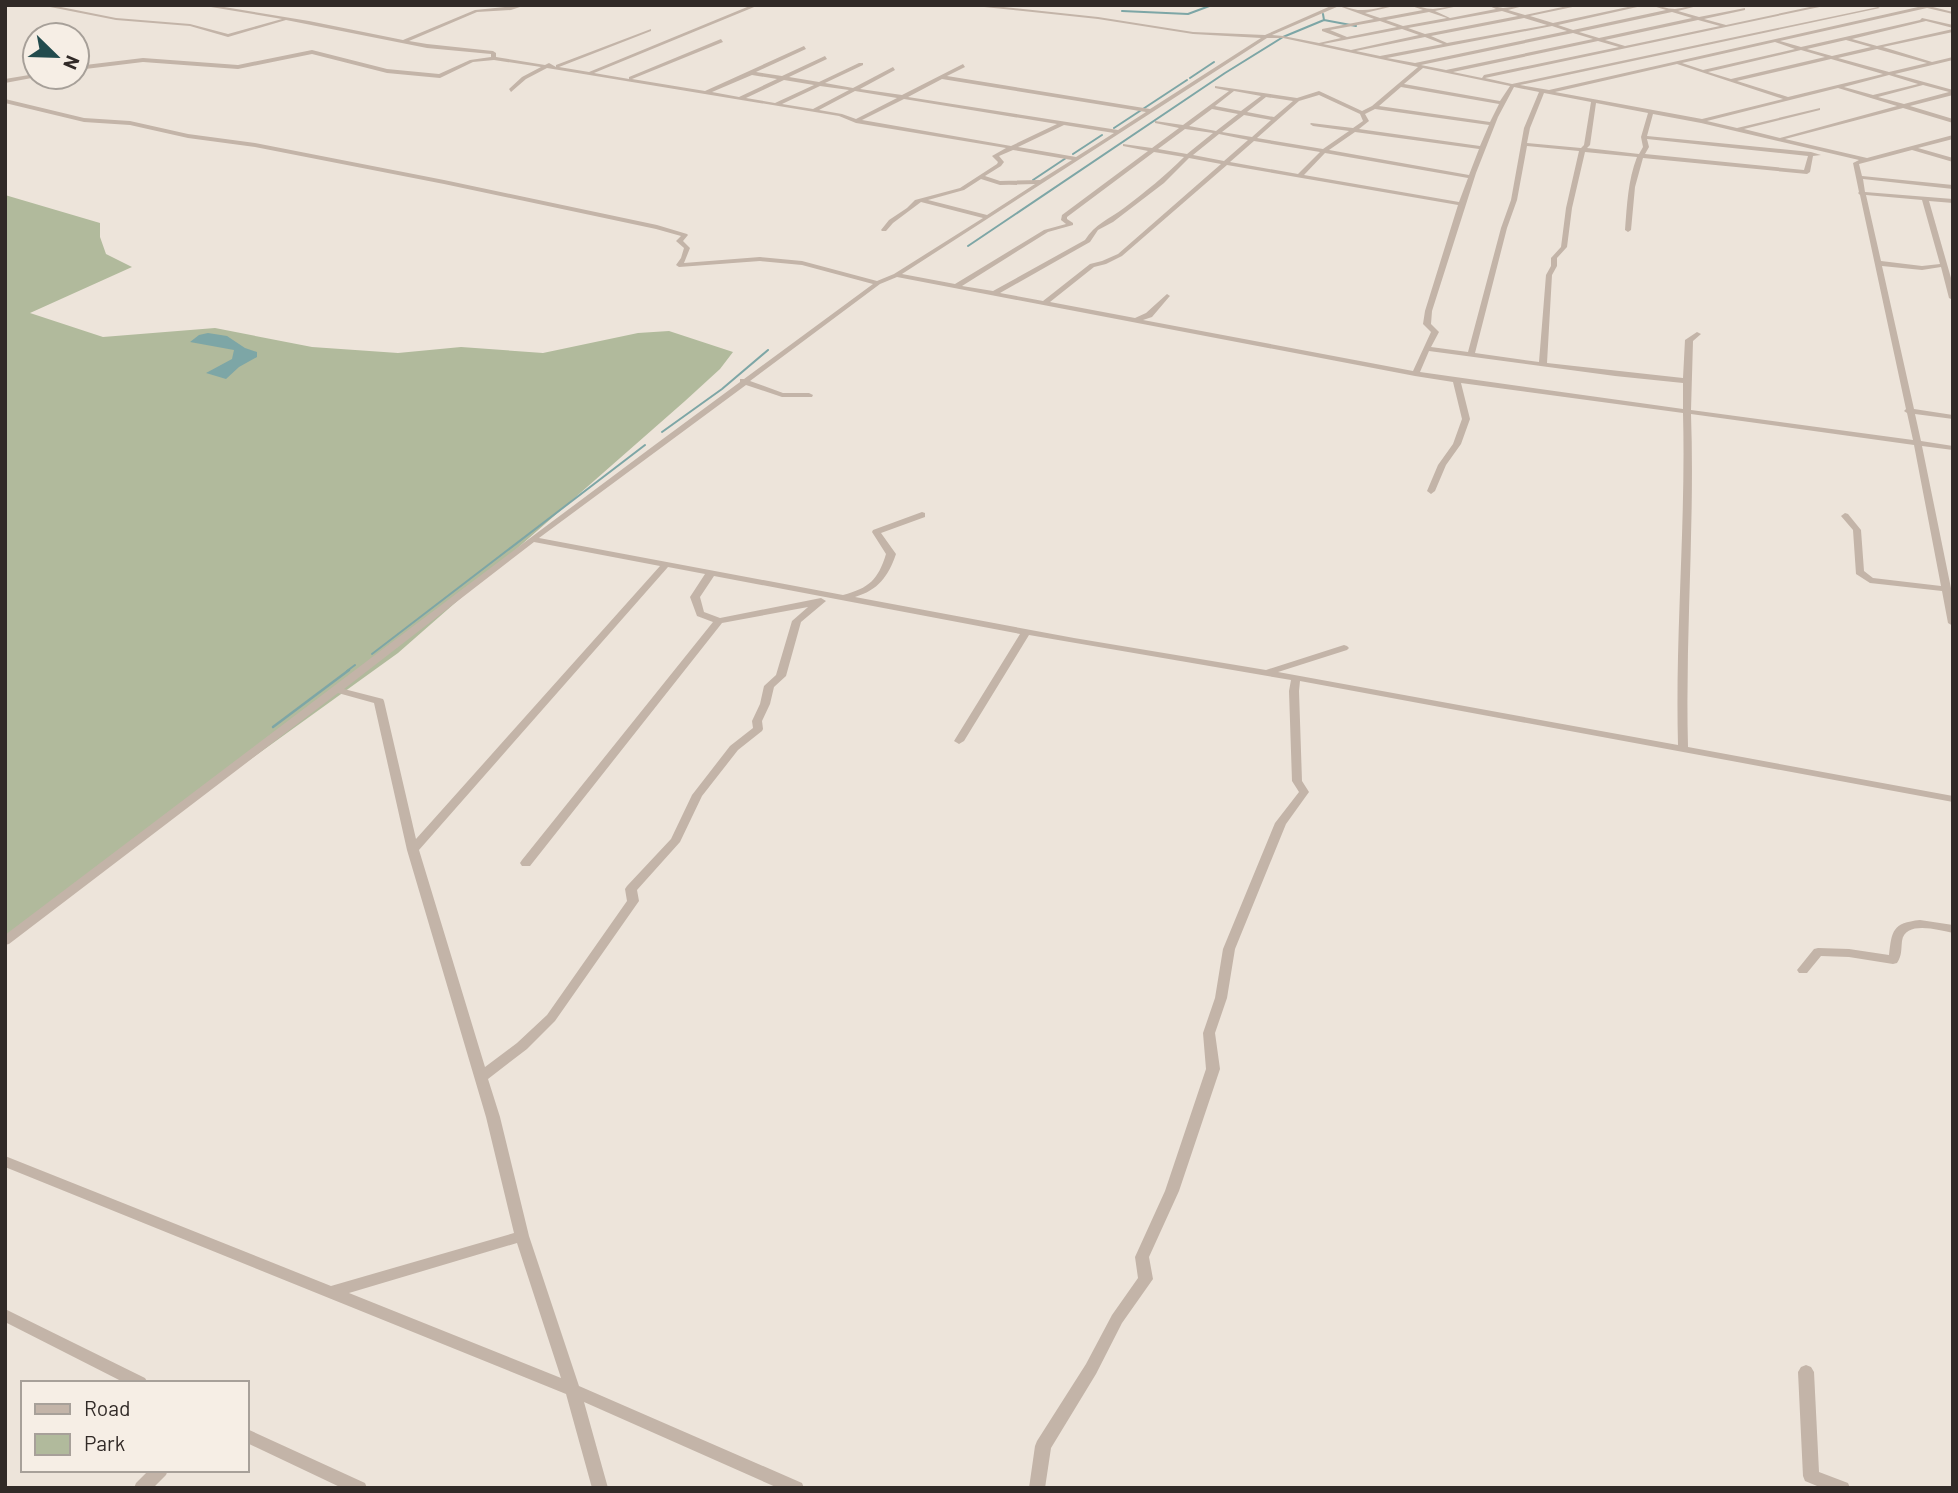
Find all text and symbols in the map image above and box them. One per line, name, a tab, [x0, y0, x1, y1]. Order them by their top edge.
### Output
north arrow	[21, 21, 91, 91]
text: N	[59, 53, 85, 73]
legend	[21, 1381, 248, 1472]
text: Road	[84, 1395, 130, 1420]
text: Park	[84, 1430, 125, 1455]

